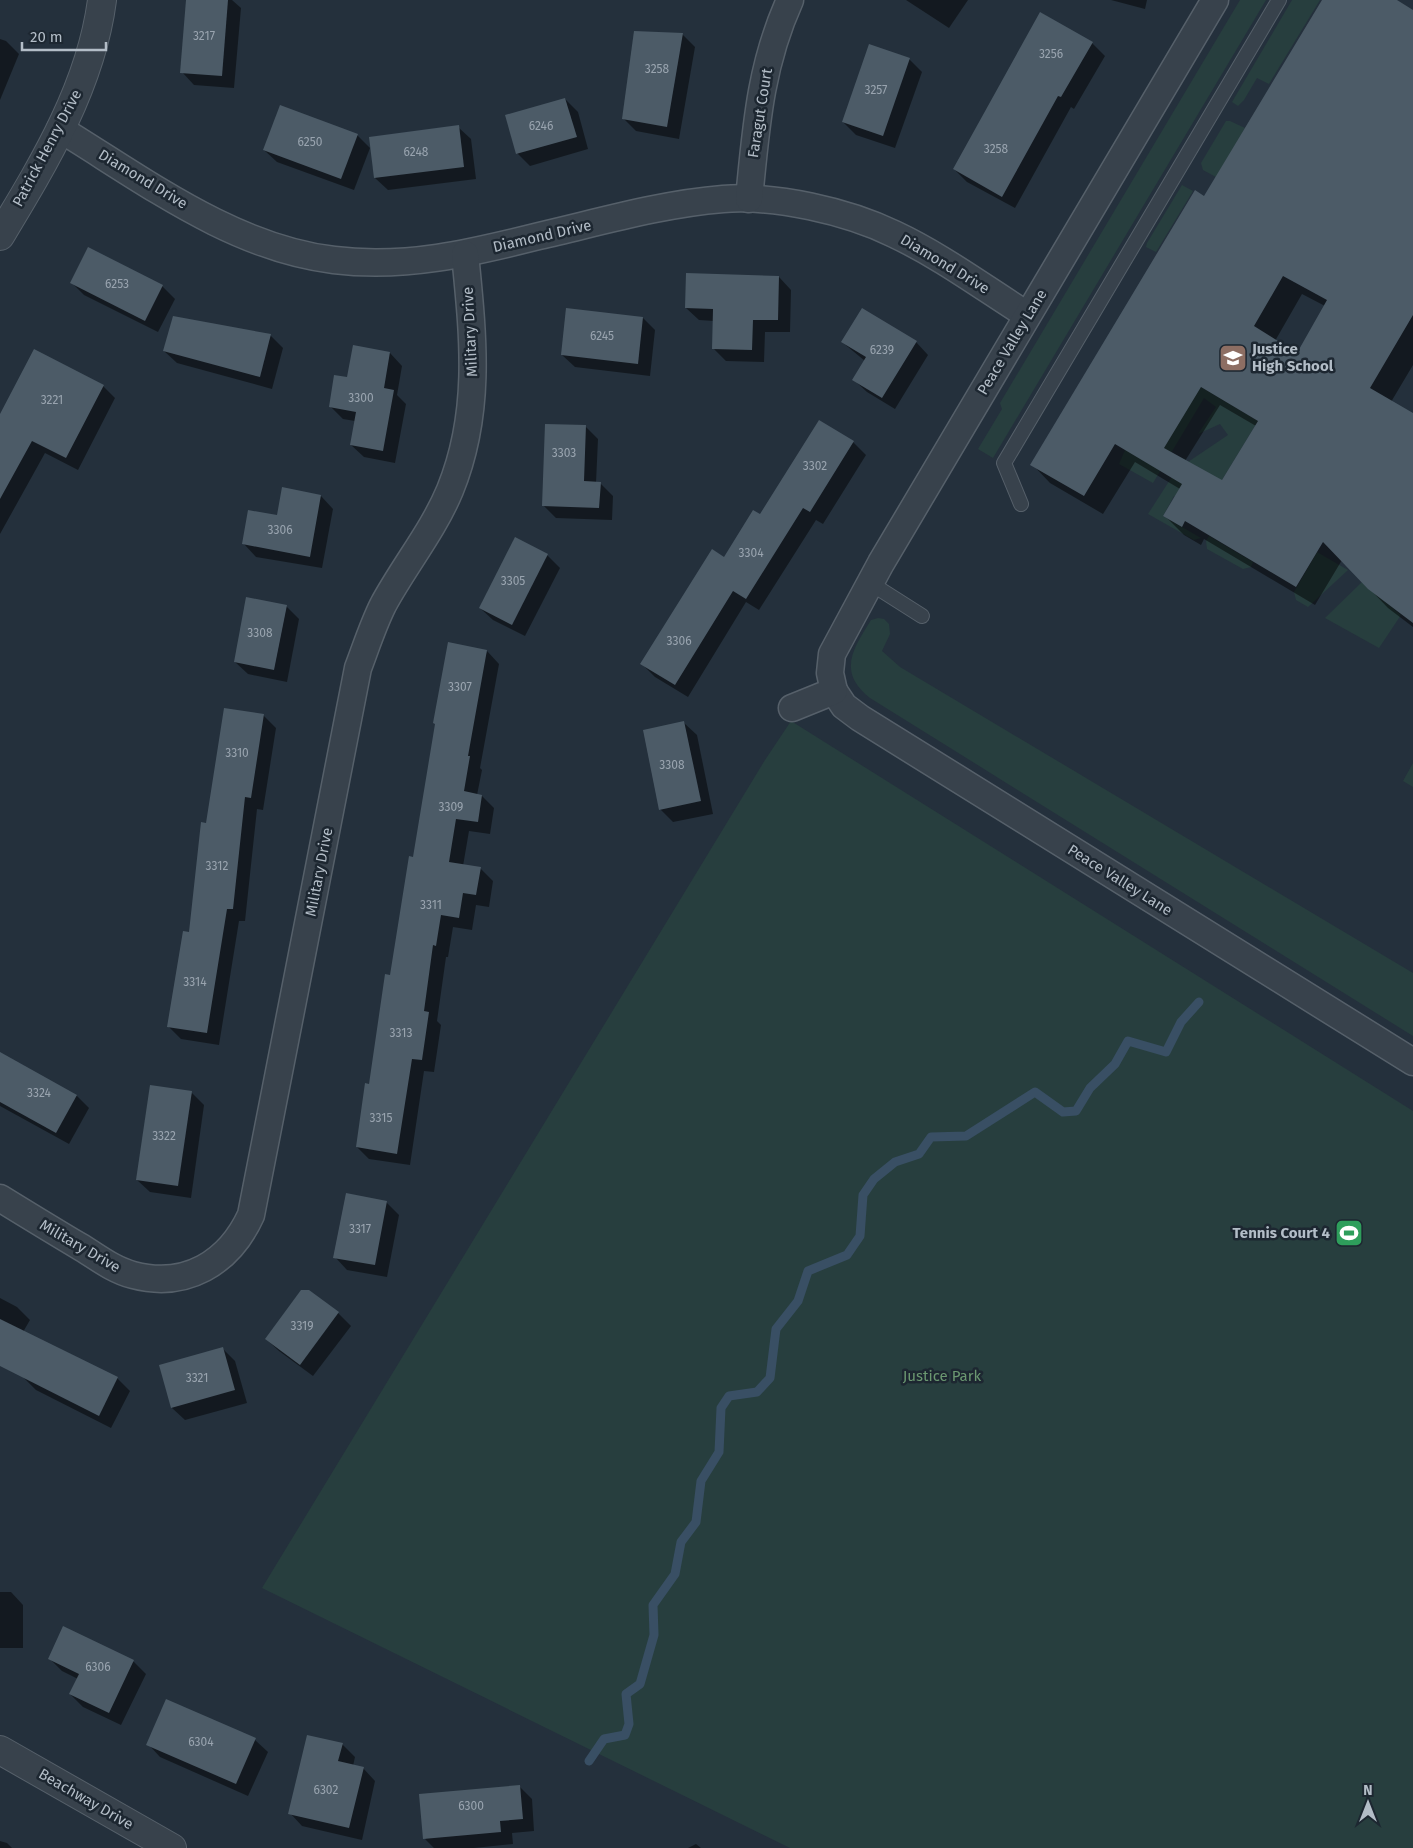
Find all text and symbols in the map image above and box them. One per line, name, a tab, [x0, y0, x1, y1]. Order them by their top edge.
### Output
scale bar	[22, 20, 106, 52]
text: 20 m	[30, 28, 63, 46]
house number: 3217	[193, 29, 215, 43]
house number: 3256	[1039, 47, 1063, 61]
house number: 3258	[645, 62, 670, 76]
street label: Faragut Court	[744, 66, 776, 159]
house number: 3257	[865, 83, 887, 97]
street label: Patrick Henry Drive	[9, 86, 85, 210]
house number: 6246	[529, 119, 553, 133]
house number: 6250	[298, 135, 323, 149]
house number: 3258	[984, 142, 1009, 156]
street label: Diamond Drive	[95, 145, 191, 213]
house number: 6248	[404, 145, 429, 159]
street label: Diamond Drive	[491, 216, 593, 256]
street label: Diamond Drive	[897, 230, 993, 298]
house number: 6253	[105, 277, 129, 291]
street label: Military Drive	[459, 286, 481, 378]
street label: Peace Valley Lane	[973, 286, 1051, 398]
house number: 6245	[590, 329, 614, 343]
place label: Justice High School	[1251, 340, 1334, 375]
house number: 6239	[870, 343, 894, 357]
school or university icon: Justice High School	[1218, 343, 1248, 373]
house number: 3300	[348, 391, 374, 405]
house number: 3221	[41, 393, 63, 407]
house number: 3303	[552, 446, 576, 460]
house number: 3302	[803, 459, 827, 473]
house number: 3306	[267, 523, 293, 537]
house number: 3304	[738, 546, 764, 560]
house number: 3305	[501, 574, 525, 588]
house number: 3308	[247, 626, 273, 640]
house number: 3306	[666, 634, 692, 648]
house number: 3307	[448, 680, 472, 694]
house number: 3310	[225, 746, 249, 760]
house number: 3308	[659, 758, 685, 772]
house number: 3309	[439, 800, 463, 814]
street label: Military Drive	[302, 826, 336, 918]
street label: Peace Valley Lane	[1064, 841, 1176, 919]
house number: 3312	[206, 859, 228, 873]
house number: 3311	[420, 898, 442, 912]
house number: 3314	[183, 975, 207, 989]
house number: 3313	[390, 1026, 412, 1040]
house number: 3324	[27, 1086, 52, 1100]
house number: 3315	[370, 1111, 392, 1125]
house number: 3322	[152, 1129, 176, 1143]
street label: Military Drive	[36, 1216, 124, 1276]
sports icon: Tennis Court 4	[1334, 1218, 1364, 1248]
house number: 3317	[349, 1222, 371, 1236]
place label: Tennis Court 4	[1233, 1224, 1331, 1242]
house number: 3319	[290, 1319, 314, 1333]
park label: Justice Park	[903, 1367, 982, 1385]
house number: 3321	[186, 1371, 208, 1385]
house number: 6306	[85, 1660, 111, 1674]
house number: 6304	[188, 1735, 214, 1749]
street label: Beachway Drive	[35, 1765, 137, 1833]
north arrow	[1343, 1778, 1393, 1828]
text: N	[1363, 1782, 1373, 1799]
house number: 6302	[314, 1783, 338, 1797]
house number: 6300	[458, 1799, 484, 1813]

